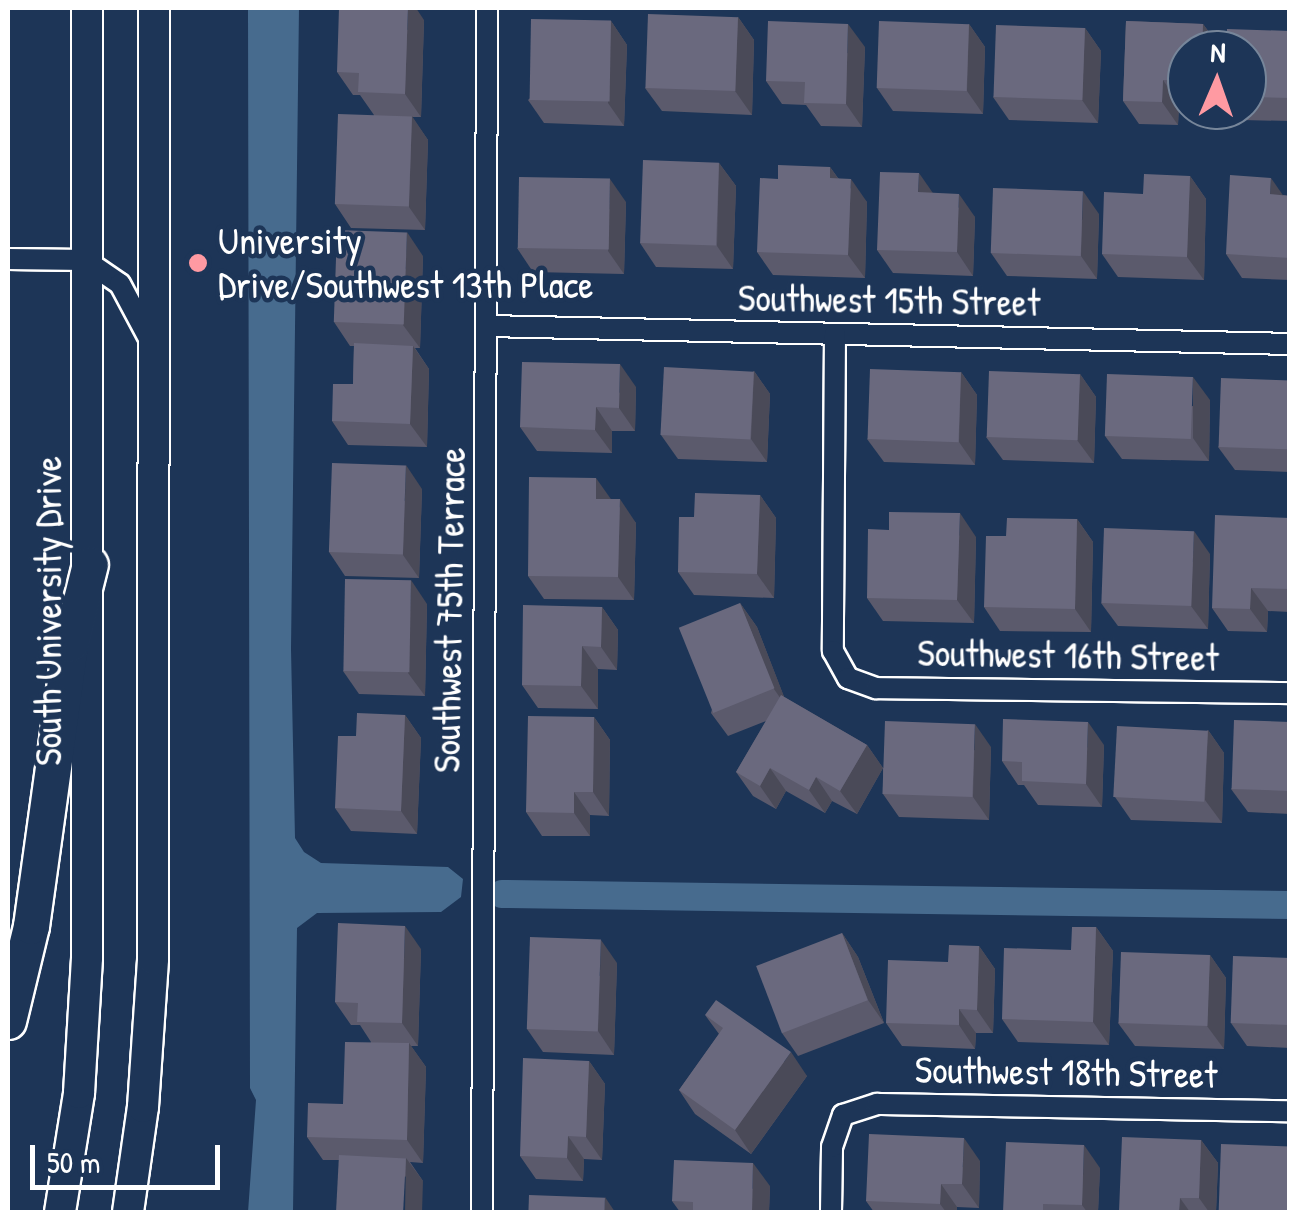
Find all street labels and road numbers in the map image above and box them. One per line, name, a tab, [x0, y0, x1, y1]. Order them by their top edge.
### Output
street label: Southwest 15th Street	[737, 275, 1041, 325]
street label: Southwest 75th Terrace	[423, 447, 475, 773]
street label: South University Drive	[25, 456, 71, 766]
street label: Southwest 16th Street	[917, 630, 1219, 680]
street label: Southwest 18th Street	[914, 1047, 1218, 1097]

